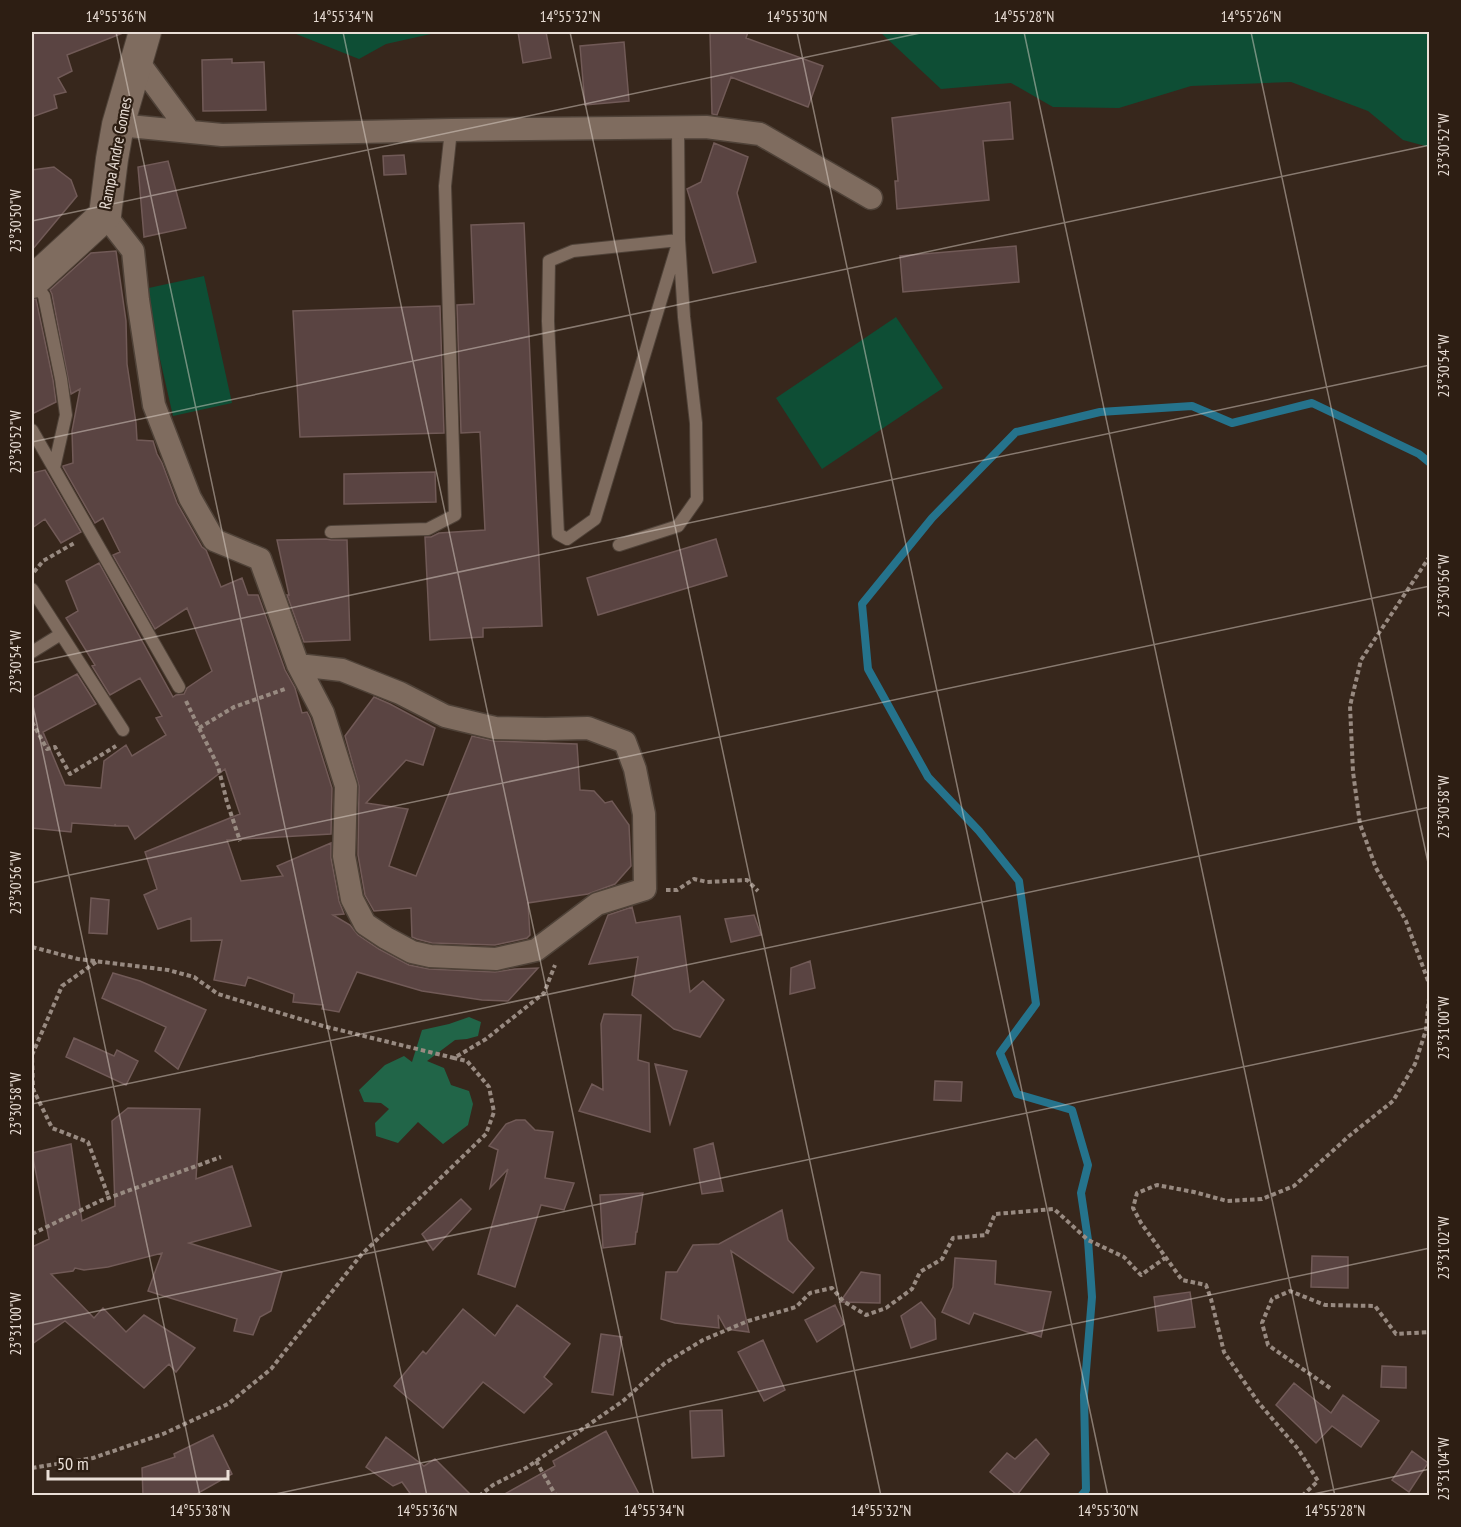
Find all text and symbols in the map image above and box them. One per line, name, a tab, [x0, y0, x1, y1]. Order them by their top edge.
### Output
text: 14°55'36"N	[86, 7, 146, 26]
text: 14°55'34"N	[313, 7, 373, 26]
text: 14°55'32"N	[540, 7, 600, 26]
text: 14°55'30"N	[767, 7, 827, 26]
text: 14°55'28"N	[994, 7, 1054, 26]
text: 14°55'26"N	[1221, 7, 1281, 26]
street label: Rampa Andre Gomes	[94, 95, 136, 211]
text: 23°30'52"W	[1434, 113, 1453, 177]
text: 23°30'50"W	[6, 189, 25, 253]
text: 23°30'54"W	[1434, 334, 1453, 398]
text: 23°30'52"W	[6, 410, 25, 474]
text: 23°30'56"W	[1434, 554, 1453, 618]
text: 23°30'54"W	[6, 630, 25, 694]
text: 23°30'58"W	[1434, 775, 1453, 839]
text: 23°30'56"W	[6, 851, 25, 915]
text: 23°31'00"W	[1434, 996, 1453, 1060]
text: 23°30'58"W	[6, 1072, 25, 1136]
text: 23°31'02"W	[1434, 1216, 1453, 1280]
text: 23°31'00"W	[6, 1292, 25, 1356]
text: 23°31'04"W	[1434, 1437, 1453, 1501]
scale bar	[48, 1443, 228, 1481]
text: 50 m	[57, 1452, 89, 1475]
text: 14°55'38"N	[170, 1501, 230, 1520]
text: 14°55'36"N	[397, 1501, 457, 1520]
text: 14°55'34"N	[624, 1501, 684, 1520]
text: 14°55'32"N	[851, 1501, 911, 1520]
text: 14°55'30"N	[1078, 1501, 1138, 1520]
text: 14°55'28"N	[1305, 1501, 1365, 1520]

